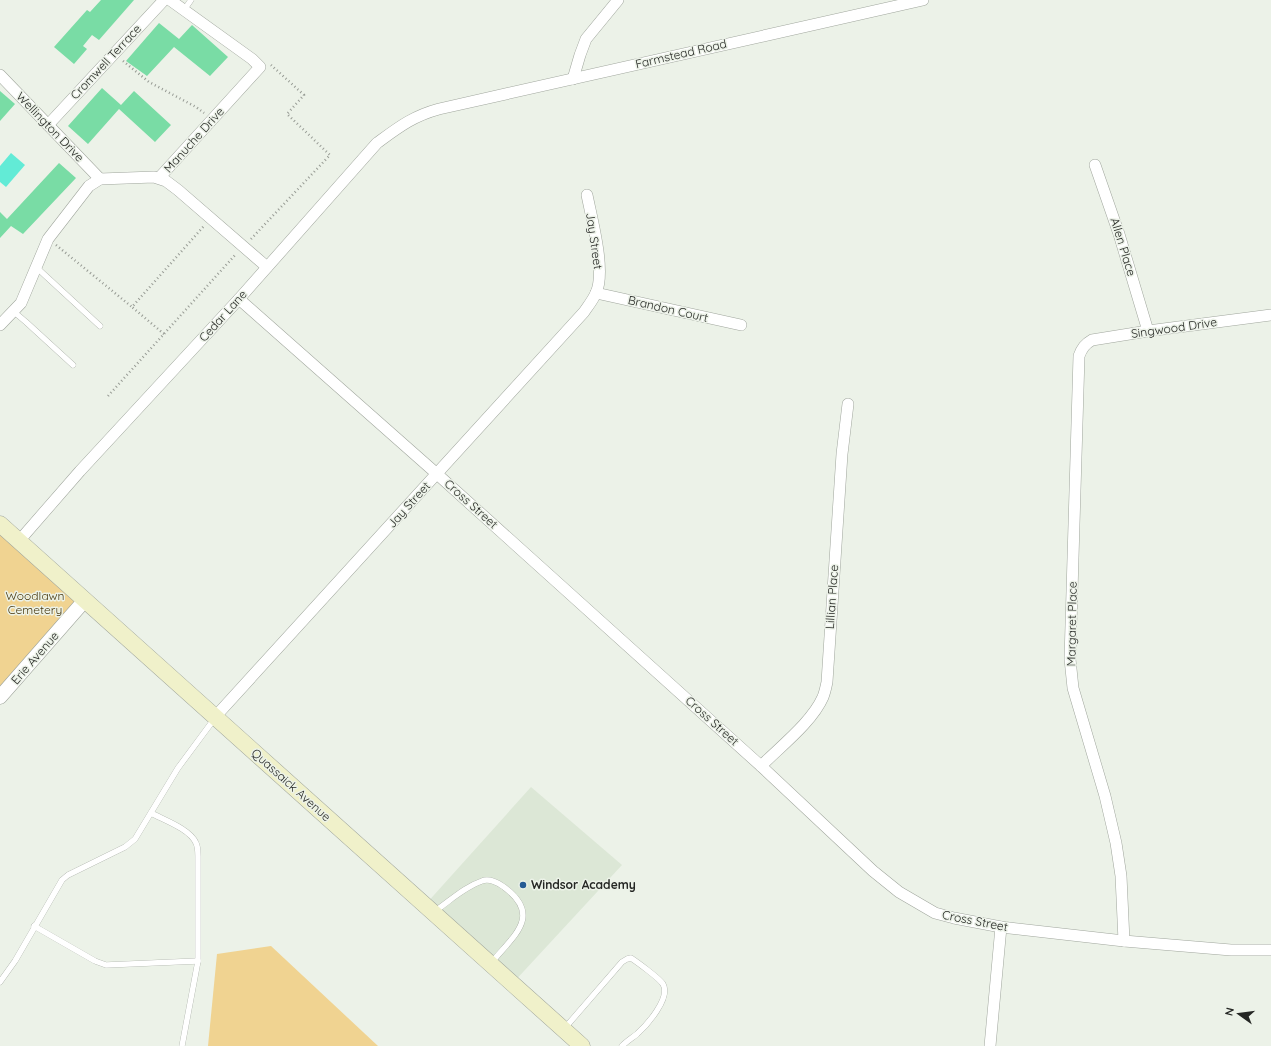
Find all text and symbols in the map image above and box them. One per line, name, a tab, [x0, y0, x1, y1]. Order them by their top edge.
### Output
street label: Cromwell Terrace	[67, 21, 144, 102]
street label: Farmstead Road	[634, 36, 728, 71]
street label: Wellington Drive	[13, 89, 88, 165]
street label: Manuche Drive	[160, 104, 227, 176]
street label: Jay Street	[583, 212, 606, 270]
street label: Allen Place	[1107, 216, 1140, 278]
street label: Cedar Lane	[195, 287, 250, 345]
street label: Brandon Court	[627, 292, 710, 325]
street label: Singwood Drive	[1130, 314, 1218, 341]
street label: Cross Street	[442, 476, 501, 532]
street label: Jay Street	[384, 478, 433, 531]
street label: Lillian Place	[822, 564, 841, 630]
street label: Margaret Place	[1063, 581, 1080, 667]
park label: Woodlawn Cemetery	[5, 588, 65, 617]
street label: Erie Avenue	[8, 628, 62, 687]
street label: Cross Street	[683, 693, 742, 749]
street label: Quassaick Avenue	[249, 745, 334, 824]
place label: Windsor Academy	[531, 877, 636, 892]
marker: Windsor Academy	[518, 880, 528, 890]
street label: Cross Street	[941, 907, 1009, 934]
north arrow	[1219, 994, 1259, 1034]
text: N	[1222, 1006, 1237, 1017]

